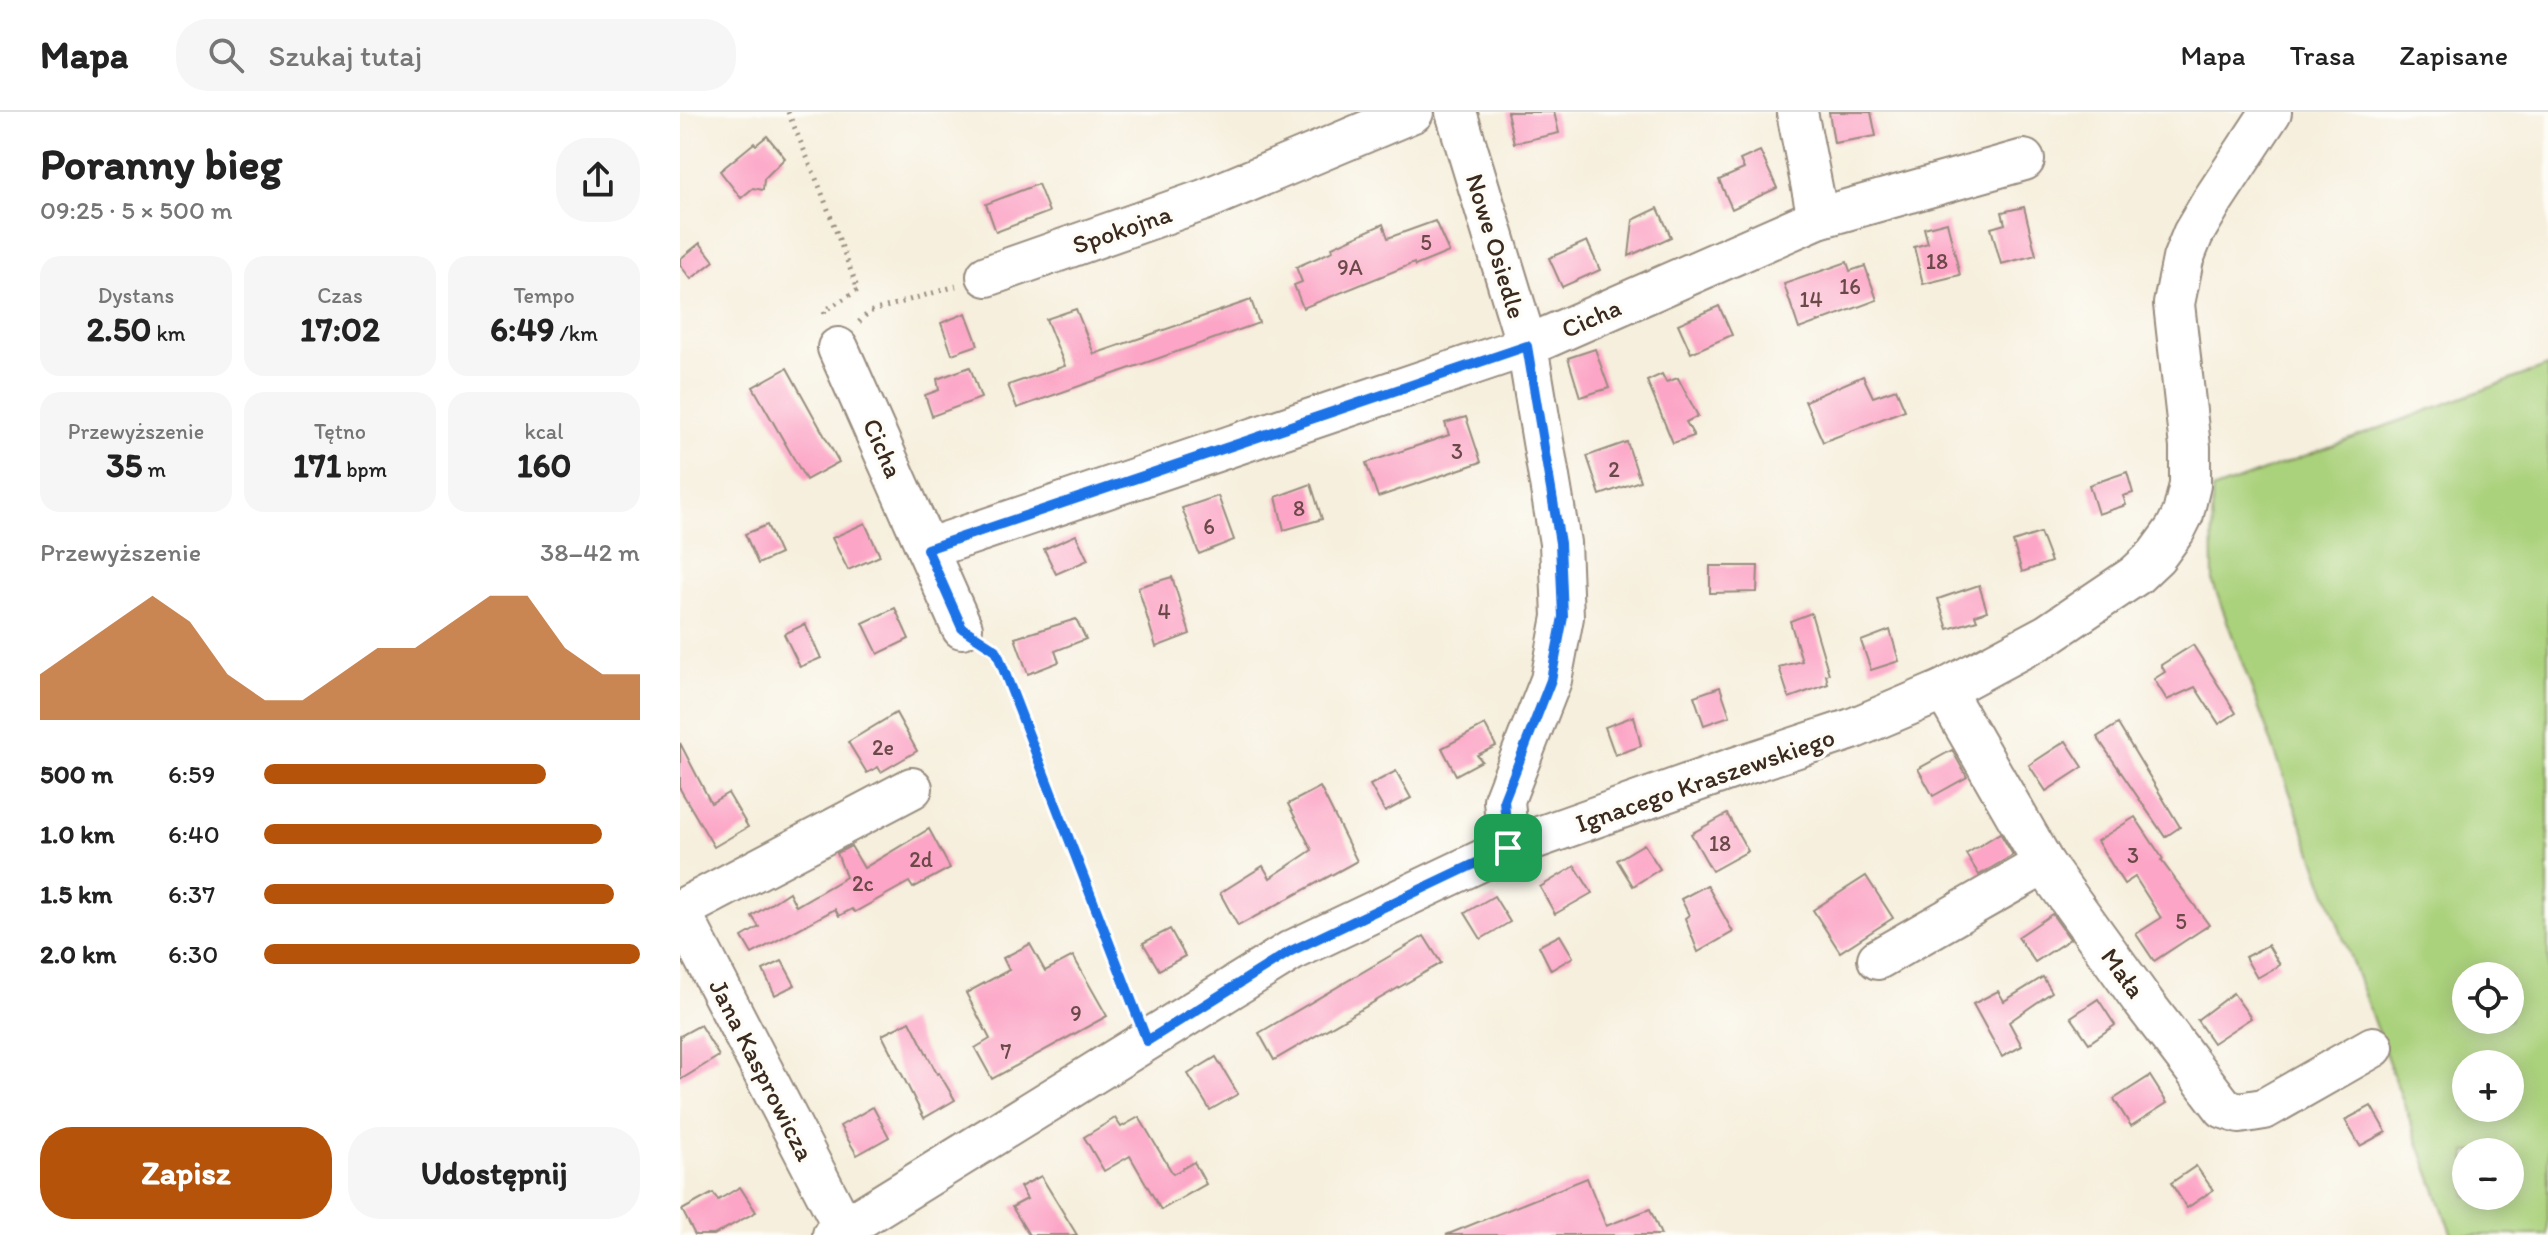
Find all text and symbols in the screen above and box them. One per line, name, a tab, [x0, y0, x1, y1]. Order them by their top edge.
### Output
search box	[176, 19, 736, 91]
text: Mapa	[40, 32, 128, 78]
icon: search	[204, 33, 248, 77]
text: Szukaj tutaj	[268, 37, 422, 74]
text: Mapa	[2180, 38, 2246, 72]
text: Trasa	[2290, 38, 2355, 72]
text: Zapisane	[2399, 38, 2508, 72]
text: Poranny bieg	[40, 137, 282, 190]
button: share	[556, 138, 640, 222]
street label: Nowe Osiedle	[1459, 170, 1533, 322]
text: 09:25 · 5 × 500 m	[40, 194, 233, 226]
street label: Spokojna	[1068, 197, 1176, 261]
house number: 5	[1420, 229, 1432, 256]
house number: 18	[1926, 248, 1948, 275]
house number: 9A	[1337, 254, 1363, 281]
house number: 16	[1839, 273, 1861, 300]
text: Dystans	[98, 282, 174, 309]
text: Czas	[317, 282, 363, 309]
text: Tempo	[513, 282, 575, 309]
house number: 14	[1799, 286, 1823, 313]
street label: Cicha	[1556, 291, 1626, 345]
text: 2.50	[86, 309, 152, 350]
text: 17:02	[300, 309, 380, 350]
text: 6:49	[490, 309, 555, 350]
text: km	[152, 320, 186, 347]
text: /km	[555, 320, 598, 347]
street label: Cicha	[856, 413, 910, 483]
text: Przewyższenie	[68, 418, 204, 445]
text: Tętno	[314, 418, 366, 445]
text: kcal	[524, 418, 564, 445]
house number: 3	[1451, 438, 1463, 465]
text: 35	[106, 445, 142, 486]
text: 171	[293, 445, 341, 486]
text: 160	[517, 445, 571, 486]
text: m	[142, 456, 166, 483]
text: bpm	[341, 456, 387, 483]
house number: 2	[1608, 456, 1620, 483]
house number: 8	[1293, 495, 1305, 522]
house number: 6	[1203, 513, 1215, 540]
text: Przewyższenie	[40, 536, 201, 568]
text: 38–42 m	[540, 536, 640, 568]
house number: 4	[1157, 598, 1171, 625]
street label: Ignacego Kraszewskiego	[1571, 721, 1839, 839]
house number: 2e	[872, 734, 894, 761]
text: 500 m	[40, 758, 113, 790]
text: 6:59	[168, 758, 215, 790]
pin	[1474, 814, 1542, 882]
text: 1.0 km	[40, 818, 115, 850]
text: 6:40	[168, 818, 220, 850]
icon: arrive	[1486, 826, 1530, 870]
house number: 18	[1709, 830, 1731, 857]
house number: 3	[2127, 842, 2139, 869]
house number: 2d	[909, 846, 933, 873]
house number: 2c	[852, 870, 874, 897]
text: 1.5 km	[40, 878, 112, 910]
text: 6:37	[168, 878, 215, 910]
house number: 5	[2175, 908, 2187, 935]
text: 2.0 km	[40, 938, 116, 970]
text: 6:30	[168, 938, 218, 970]
street label: Mała	[2094, 942, 2152, 1004]
map controls	[2452, 962, 2524, 1210]
button: locate	[2452, 962, 2524, 1034]
street label: Jana Kasprowicza	[702, 974, 822, 1167]
house number: 9	[1070, 1000, 1082, 1027]
house number: 7	[1001, 1038, 1012, 1065]
button: +	[2452, 1050, 2524, 1122]
button: Zapisz	[40, 1127, 332, 1219]
button: Udostępnij	[348, 1127, 640, 1219]
button: −	[2452, 1138, 2524, 1210]

